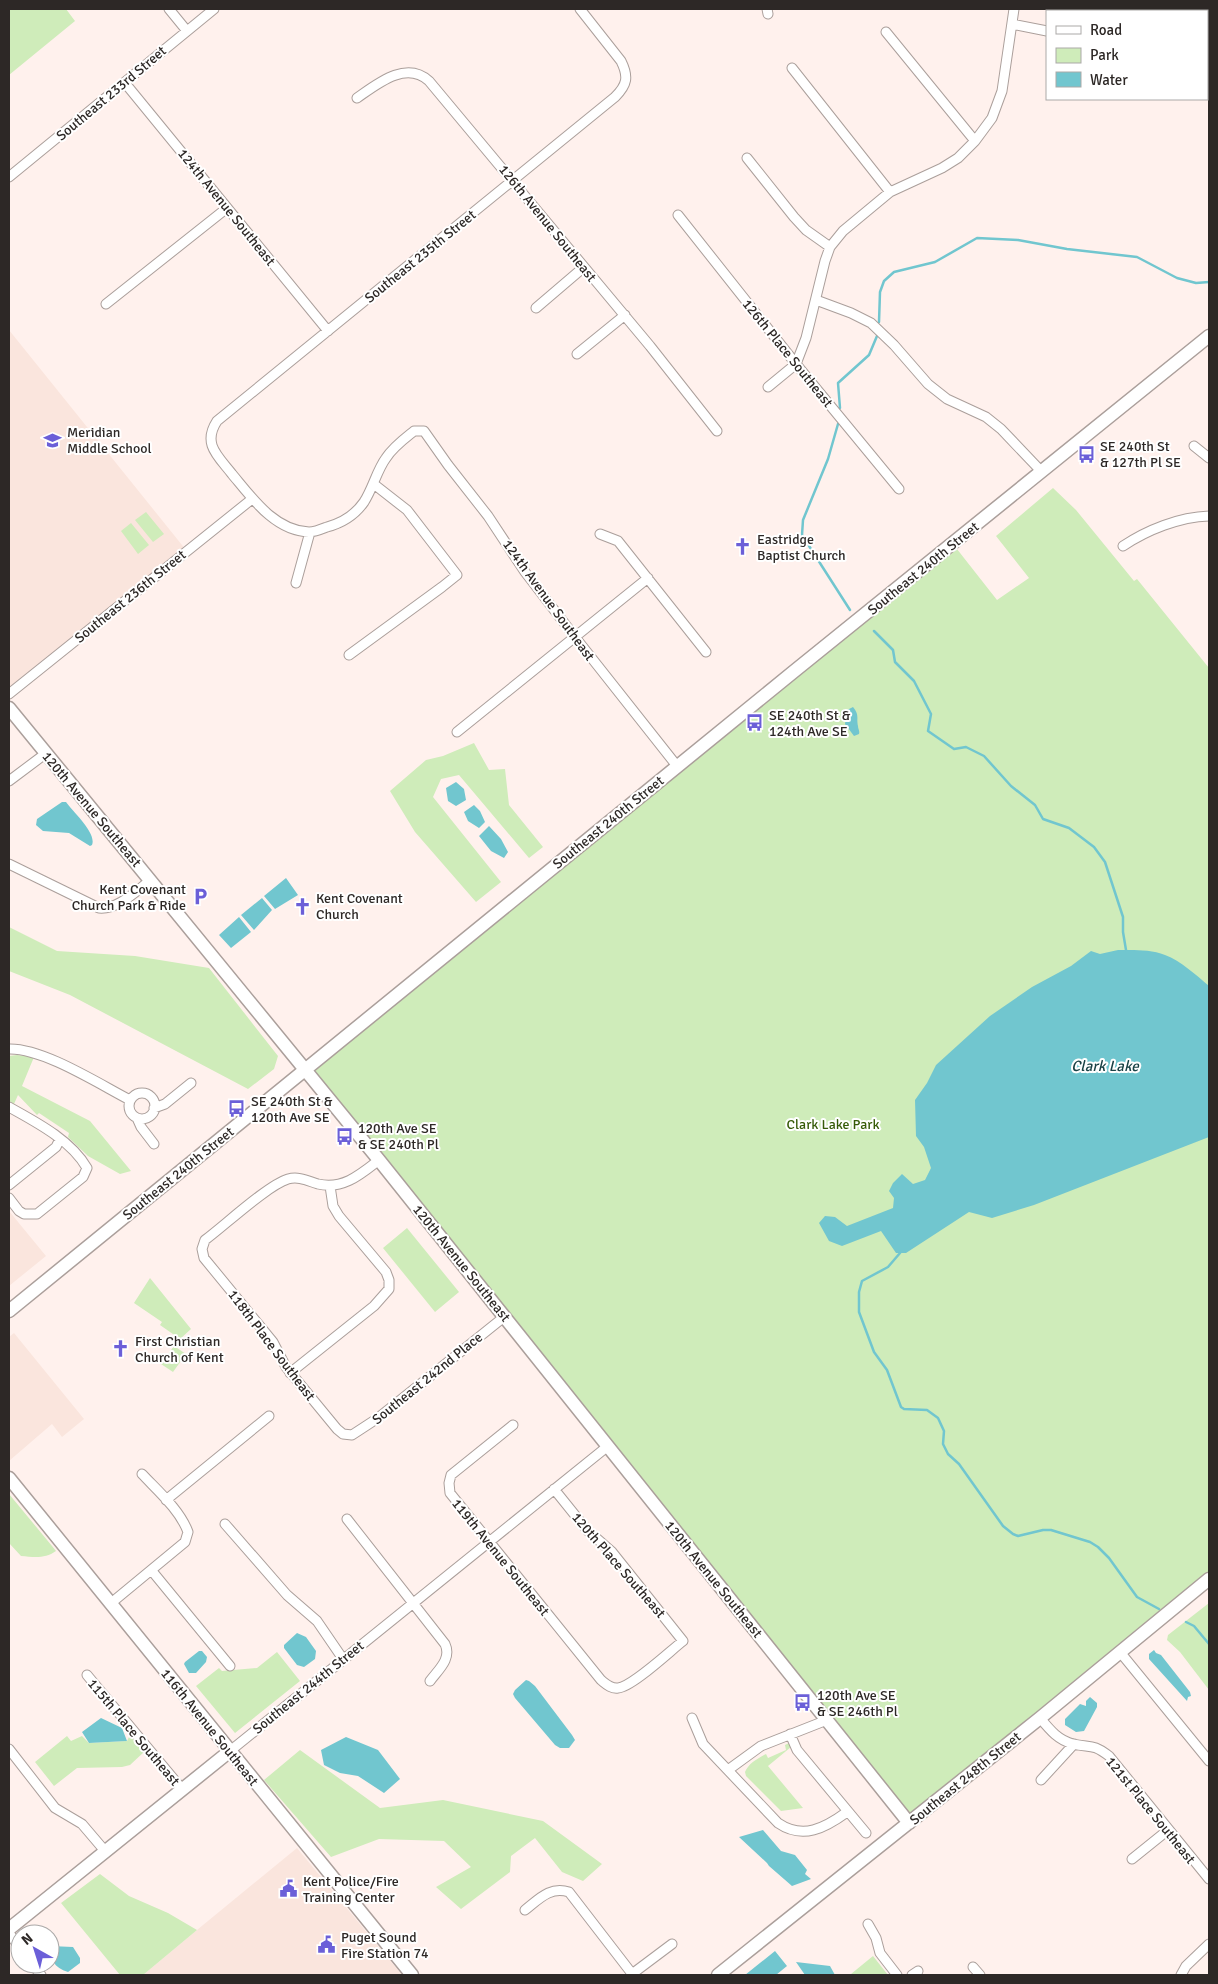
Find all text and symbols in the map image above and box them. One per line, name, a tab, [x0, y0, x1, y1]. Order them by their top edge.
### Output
legend	[1046, 10, 1208, 100]
text: Road	[1090, 21, 1122, 39]
street label: Southeast 233rd Street	[53, 42, 170, 144]
text: Park	[1090, 46, 1119, 64]
text: Water	[1090, 71, 1128, 89]
street label: 124th Avenue Southeast	[174, 145, 279, 269]
street label: 126th Avenue Southeast	[495, 161, 600, 285]
street label: Southeast 235th Street	[361, 206, 479, 306]
street label: 126th Place Southeast	[739, 296, 837, 411]
place label: Meridian Middle School	[67, 424, 152, 457]
school or university icon: Meridian Middle School	[43, 430, 63, 450]
place label: SE 240th St & 127th Pl SE	[1100, 438, 1181, 471]
bus stop icon: SE 240th St & 127th Pl SE	[1076, 444, 1096, 464]
street label: Southeast 240th Street	[864, 518, 982, 618]
place label: Eastridge Baptist Church	[757, 531, 846, 564]
street label: 124th Avenue Southeast	[499, 536, 598, 664]
church icon: Eastridge Baptist Church	[733, 537, 753, 557]
street label: Southeast 236th Street	[71, 546, 189, 646]
place label: SE 240th St & 124th Ave SE	[769, 707, 851, 740]
bus stop icon: SE 240th St & 124th Ave SE	[745, 713, 765, 733]
street label: 120th Avenue Southeast	[38, 748, 145, 871]
street label: Southeast 240th Street	[549, 772, 667, 872]
place label: Kent Covenant Church Park & Ride	[72, 881, 186, 914]
parking icon: Kent Covenant Church Park & Ride	[190, 887, 210, 907]
place label: Kent Covenant Church	[316, 890, 403, 923]
church icon: Kent Covenant Church	[292, 896, 312, 916]
water label: Clark Lake	[1071, 1057, 1140, 1075]
place label: SE 240th St & 120th Ave SE	[251, 1093, 333, 1126]
bus stop icon: SE 240th St & 120th Ave SE	[227, 1099, 247, 1119]
park label: Clark Lake Park	[787, 1116, 879, 1133]
place label: 120th Ave SE & SE 240th Pl	[358, 1120, 439, 1153]
street label: Southeast 240th Street	[119, 1123, 237, 1223]
bus stop icon: 120th Ave SE & SE 240th Pl	[334, 1126, 354, 1146]
street label: 120th Avenue Southeast	[409, 1201, 514, 1325]
street label: 118th Place Southeast	[224, 1287, 319, 1404]
street label: Southeast 242nd Place	[369, 1329, 486, 1428]
place label: First Christian Church of Kent	[135, 1333, 224, 1366]
church icon: First Christian Church of Kent	[111, 1339, 131, 1359]
street label: 119th Avenue Southeast	[448, 1495, 553, 1619]
street label: 120th Place Southeast	[568, 1509, 669, 1622]
street label: 120th Avenue Southeast	[661, 1517, 766, 1641]
street label: Southeast 244th Street	[249, 1637, 367, 1737]
street label: 116th Avenue Southeast	[157, 1665, 262, 1789]
street label: 115th Place Southeast	[84, 1675, 183, 1789]
place label: 120th Ave SE & SE 246th Pl	[817, 1687, 898, 1720]
bus stop icon: 120th Ave SE & SE 246th Pl	[793, 1693, 813, 1713]
street label: Southeast 248th Street	[906, 1728, 1024, 1828]
street label: 121st Place Southeast	[1102, 1753, 1199, 1867]
place label: Kent Police/Fire Training Center	[303, 1873, 399, 1906]
public building icon: Kent Police/Fire Training Center	[279, 1879, 299, 1899]
north arrow	[10, 1924, 60, 1974]
place label: Puget Sound Fire Station 74	[341, 1929, 429, 1962]
text: N	[18, 1930, 36, 1949]
public building icon: Puget Sound Fire Station 74	[317, 1935, 337, 1955]

